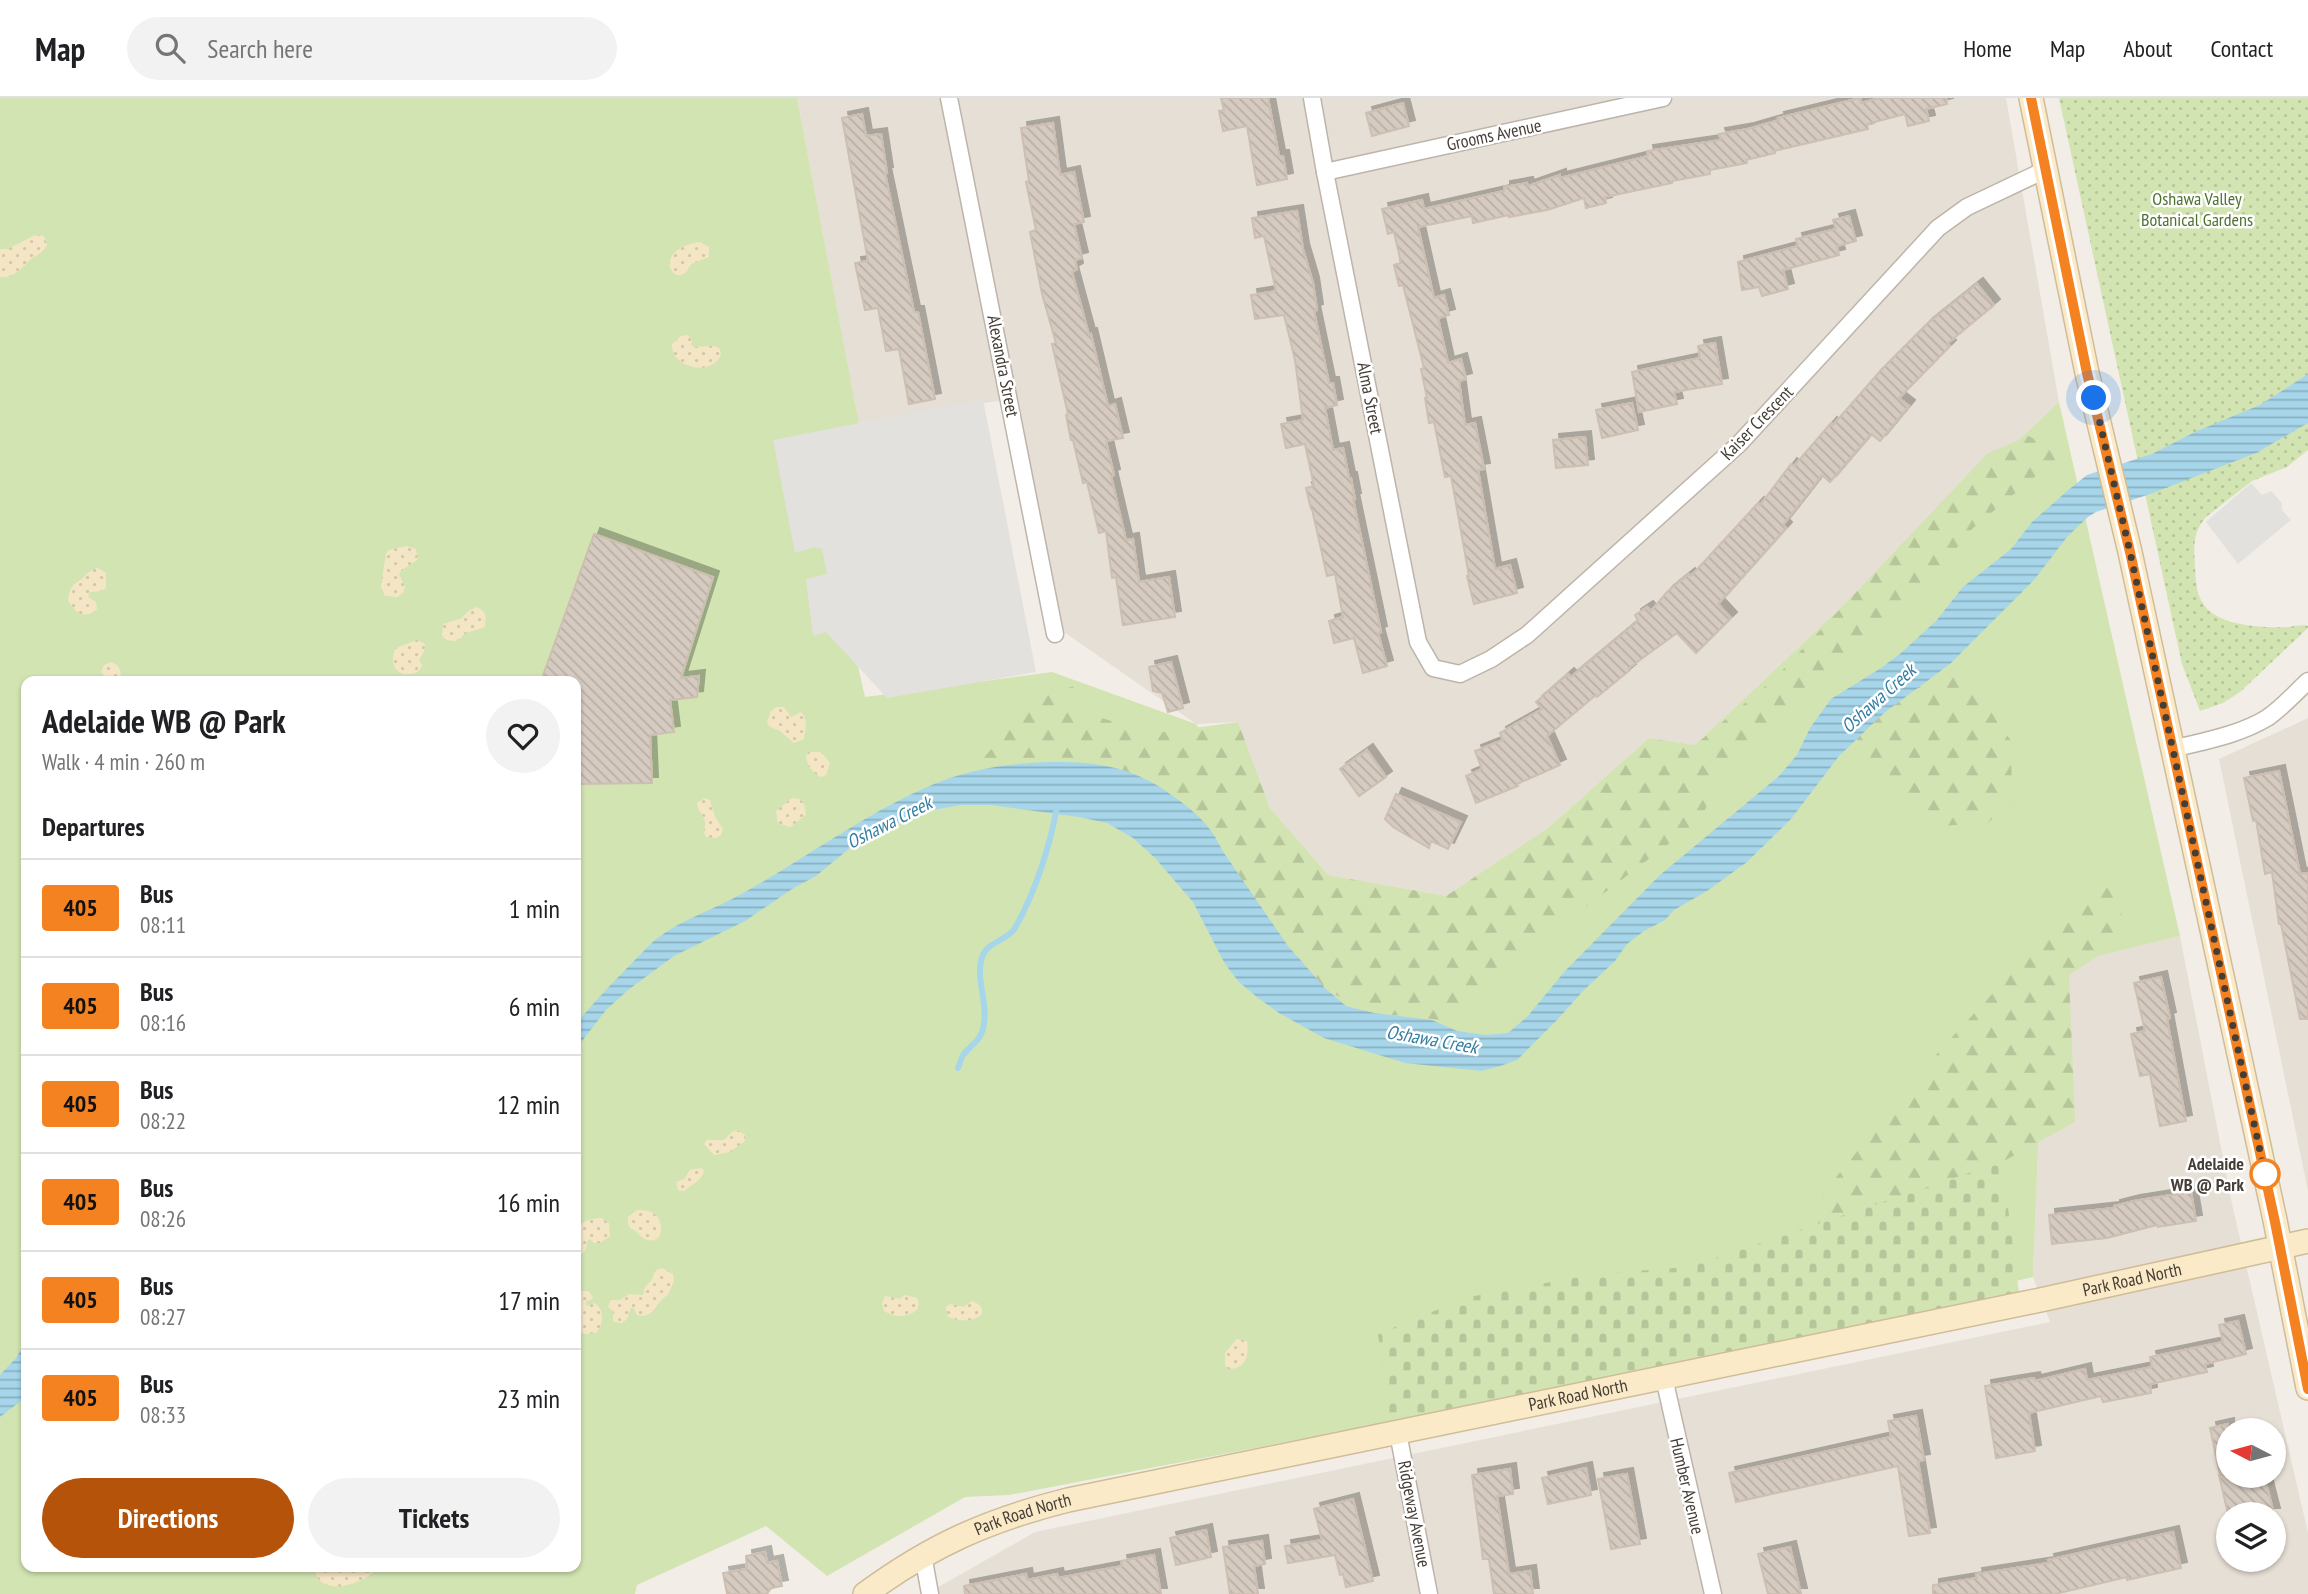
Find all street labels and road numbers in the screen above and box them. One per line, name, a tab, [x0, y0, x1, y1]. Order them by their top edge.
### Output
street label: Grooms Avenue	[1445, 113, 1543, 156]
street label: Alexandra Street	[982, 313, 1025, 419]
street label: Alma Street	[1352, 360, 1389, 436]
street label: Kaiser Crescent	[1715, 381, 1798, 465]
street label: Park Road North	[2080, 1257, 2184, 1301]
street label: Park Road North	[1526, 1373, 1629, 1416]
street label: Humber Avenue	[1665, 1435, 1710, 1536]
street label: Ridgeway Avenue	[1393, 1459, 1436, 1569]
street label: Park Road North	[971, 1488, 1073, 1540]

